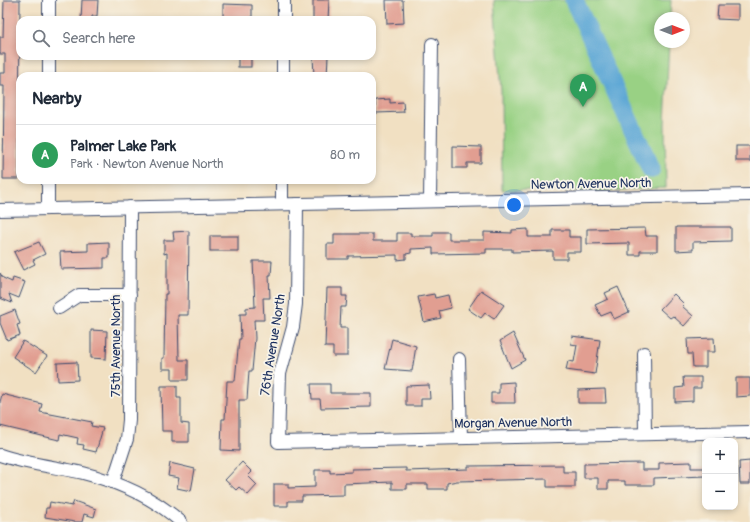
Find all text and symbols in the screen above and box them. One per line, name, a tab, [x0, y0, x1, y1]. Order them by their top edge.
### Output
north arrow	[654, 12, 690, 48]
search box	[16, 16, 376, 60]
icon: search	[30, 27, 52, 49]
text: Search here	[62, 29, 135, 48]
pin: A	[570, 74, 596, 107]
text: Nearby	[32, 88, 81, 109]
text: Palmer Lake Park	[70, 137, 176, 156]
text: A	[41, 147, 49, 163]
text: 80 m	[330, 147, 360, 163]
text: Park · Newton Avenue North	[70, 156, 223, 172]
street label: Newton Avenue North	[530, 175, 652, 193]
your location	[504, 195, 524, 215]
street label: 76th Avenue North	[257, 293, 289, 397]
street label: 75th Avenue North	[108, 295, 124, 397]
street label: Morgan Avenue North	[454, 414, 572, 432]
map controls	[702, 438, 738, 510]
button: +	[702, 438, 738, 474]
button: −	[702, 474, 738, 510]

